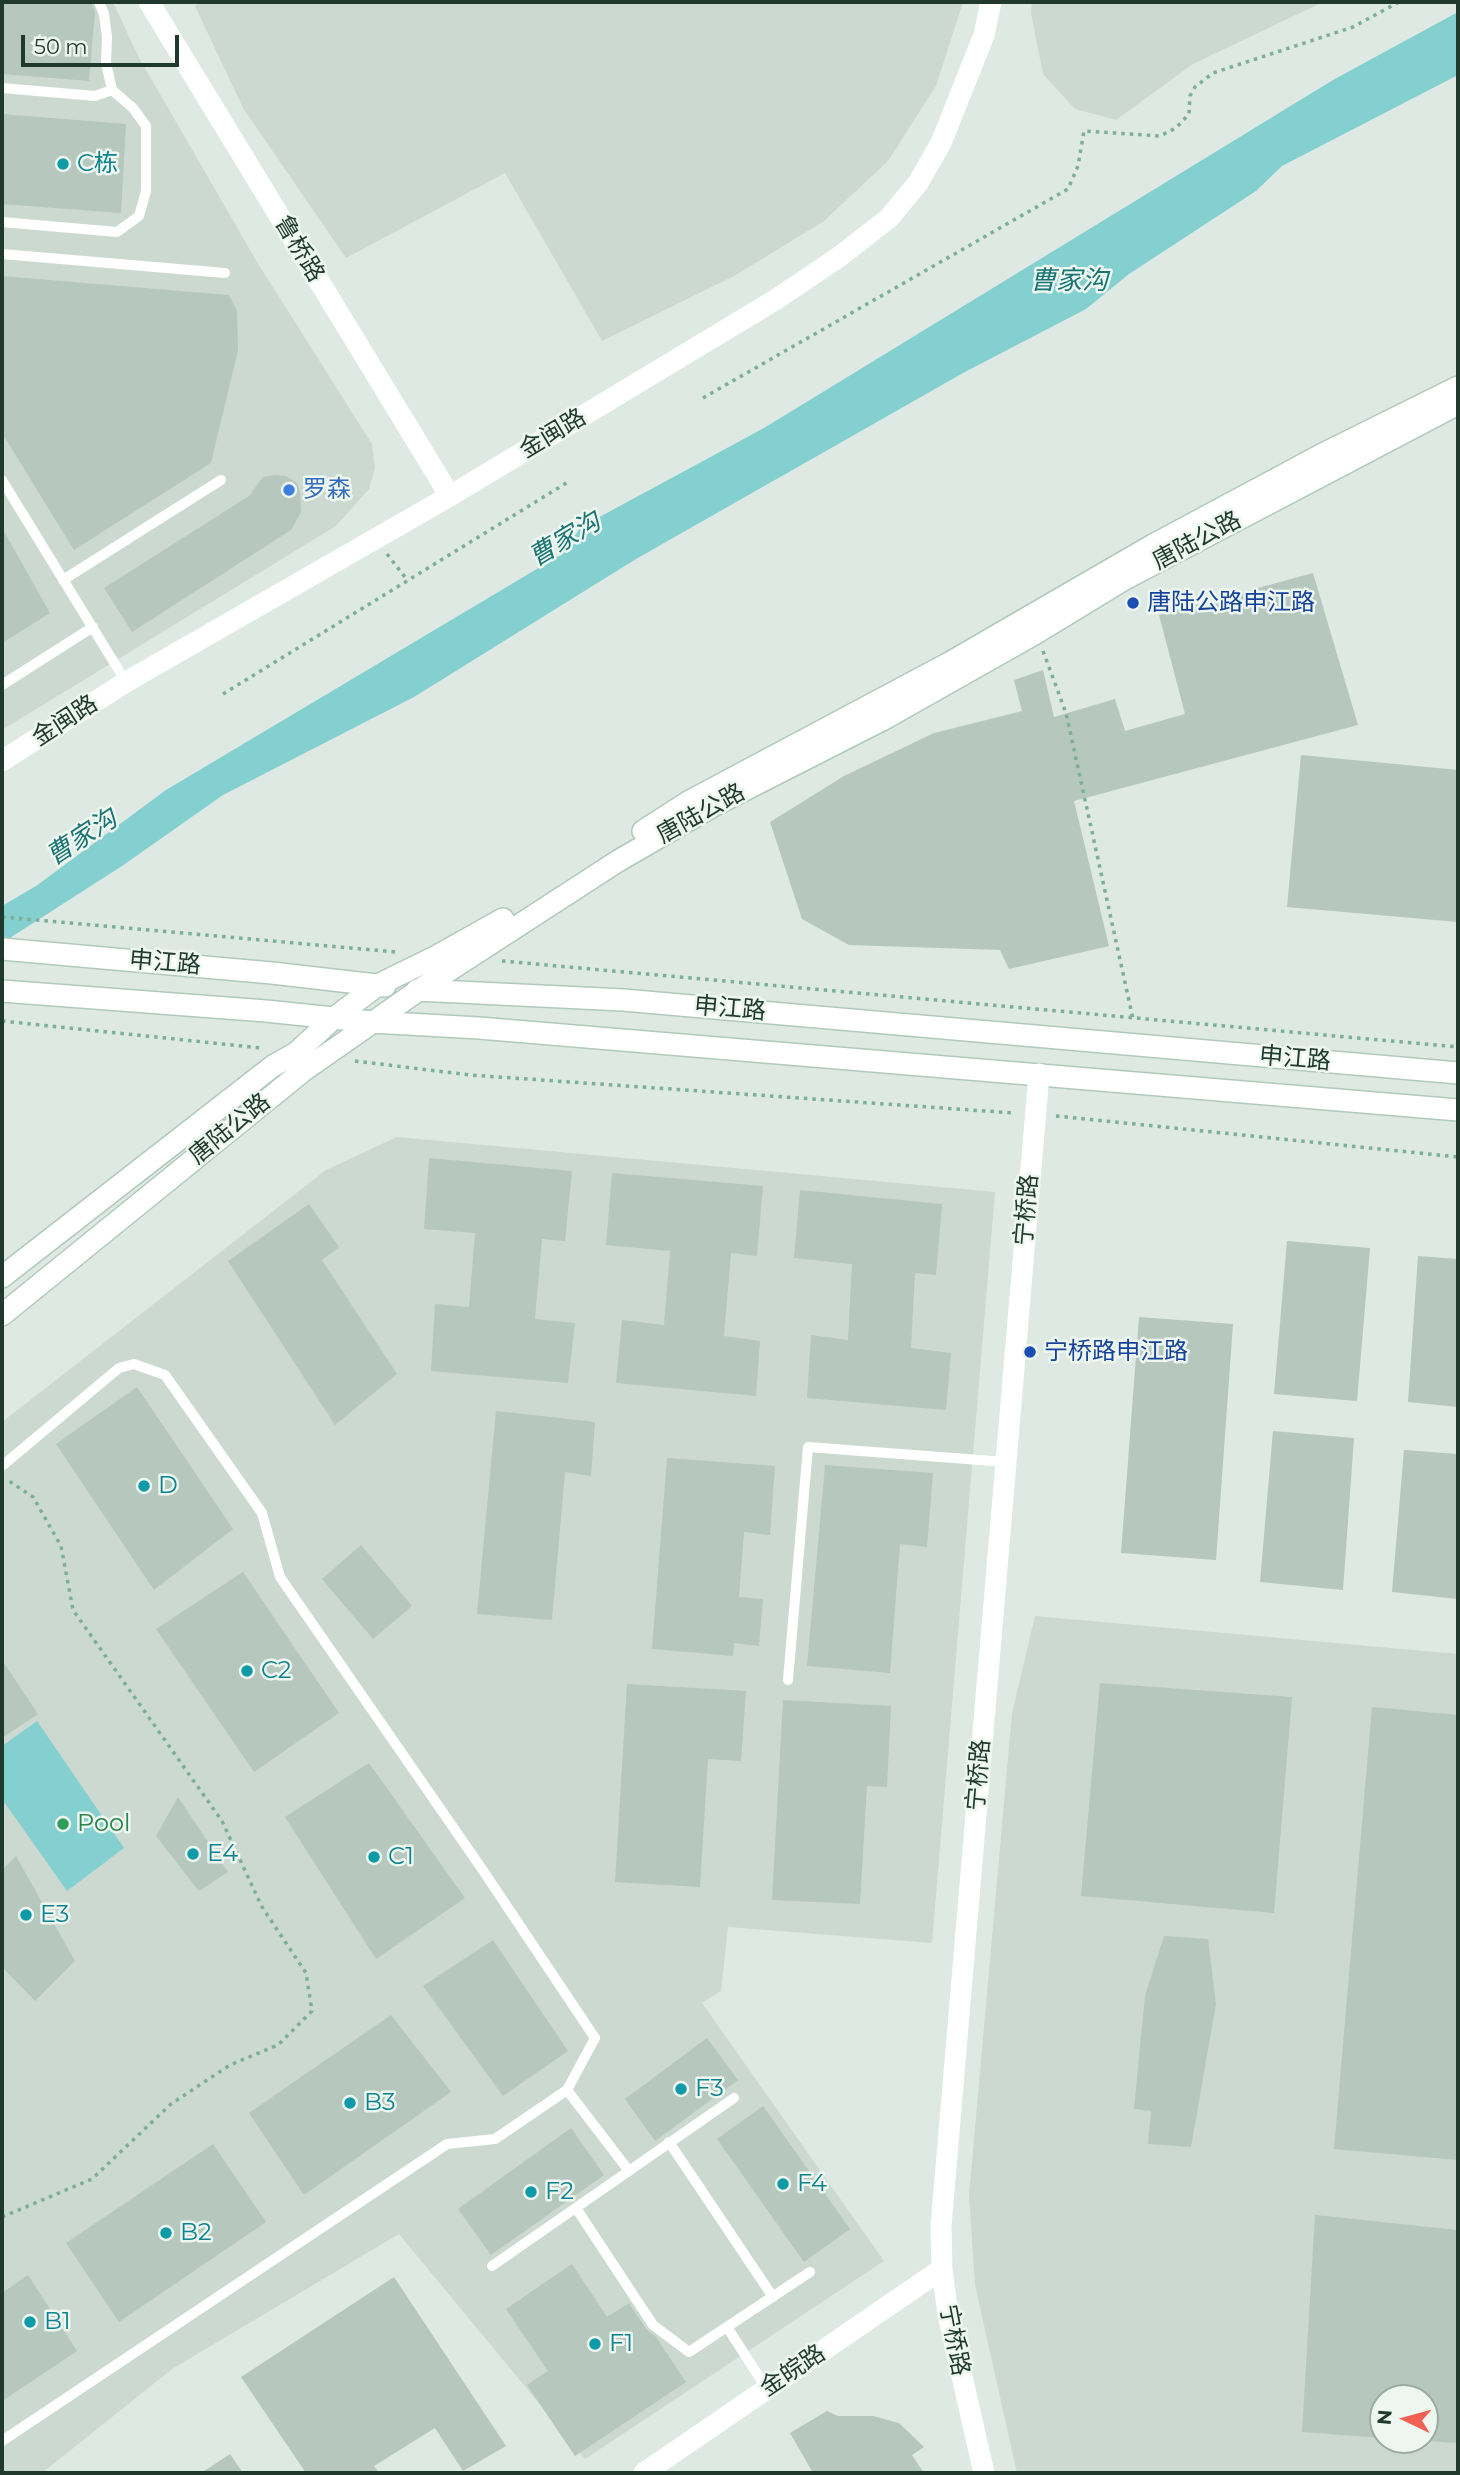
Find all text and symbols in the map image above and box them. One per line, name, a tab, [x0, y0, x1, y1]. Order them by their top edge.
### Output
scale bar	[24, 21, 182, 65]
text: 50 m	[34, 34, 88, 59]
place label: C栋	[77, 150, 118, 178]
marker: C栋	[55, 156, 71, 172]
street label: 鲁桥路	[268, 211, 330, 287]
water label: 曹家沟	[1030, 265, 1108, 297]
street label: 金闽路	[515, 403, 591, 465]
place label: 罗森	[303, 476, 351, 504]
marker: 罗森	[281, 482, 297, 498]
street label: 唐陆公路	[1148, 506, 1246, 576]
water label: 曹家沟	[524, 507, 606, 573]
place label: 唐陆公路申江路	[1147, 589, 1315, 617]
marker: 唐陆公路申江路	[1125, 595, 1141, 611]
street label: 金闽路	[27, 689, 103, 753]
street label: 唐陆公路	[652, 778, 750, 850]
water label: 曹家沟	[41, 804, 123, 872]
street label: 申江路	[128, 946, 202, 980]
street label: 申江路	[693, 992, 767, 1026]
street label: 申江路	[1258, 1042, 1332, 1076]
street label: 唐陆公路	[184, 1088, 276, 1170]
street label: 宁桥路	[1010, 1173, 1044, 1247]
place label: 宁桥路申江路	[1044, 1338, 1188, 1366]
marker: 宁桥路申江路	[1022, 1344, 1038, 1360]
place label: D	[158, 1472, 178, 1500]
marker: D	[136, 1478, 152, 1494]
place label: C2	[261, 1657, 291, 1685]
marker: C2	[239, 1663, 255, 1679]
street label: 宁桥路	[962, 1738, 996, 1812]
place label: Pool	[77, 1810, 130, 1838]
marker: Pool	[55, 1816, 71, 1832]
place label: E4	[207, 1840, 238, 1868]
place label: C1	[388, 1843, 414, 1871]
marker: E4	[185, 1846, 201, 1862]
marker: C1	[366, 1849, 382, 1865]
place label: E3	[40, 1901, 69, 1929]
marker: E3	[18, 1907, 34, 1923]
place label: F3	[695, 2075, 724, 2103]
marker: F3	[673, 2081, 689, 2097]
place label: B3	[364, 2089, 396, 2117]
marker: B3	[342, 2095, 358, 2111]
place label: F4	[797, 2170, 827, 2198]
marker: F4	[775, 2176, 791, 2192]
place label: F2	[545, 2178, 574, 2206]
marker: F2	[523, 2184, 539, 2200]
place label: B2	[180, 2219, 212, 2247]
marker: B2	[158, 2225, 174, 2241]
street label: 宁桥路	[933, 2302, 975, 2378]
place label: B1	[44, 2308, 71, 2336]
marker: B1	[22, 2314, 38, 2330]
place label: F1	[609, 2330, 633, 2358]
marker: F1	[587, 2336, 603, 2352]
street label: 金皖路	[755, 2339, 831, 2403]
north arrow	[1369, 2384, 1439, 2454]
text: N	[1372, 2409, 1397, 2426]

